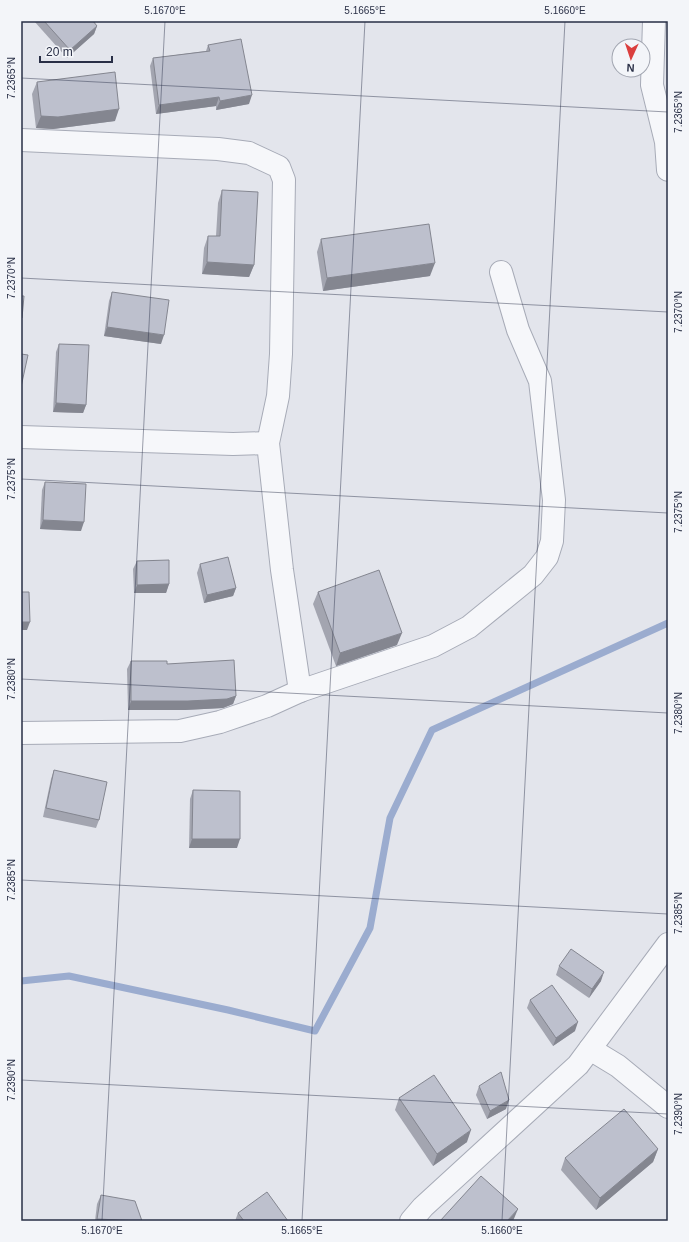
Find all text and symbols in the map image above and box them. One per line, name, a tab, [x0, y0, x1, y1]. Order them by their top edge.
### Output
text: 5.1670°E	[144, 5, 186, 16]
text: 5.1665°E	[344, 5, 386, 16]
text: 5.1660°E	[544, 5, 586, 16]
scale bar	[40, 38, 112, 64]
north arrow	[611, 38, 651, 78]
text: 20 m	[46, 45, 73, 59]
text: 7.2365°N	[6, 57, 17, 99]
text: N	[626, 62, 635, 74]
text: 7.2365°N	[673, 91, 684, 133]
text: 7.2370°N	[6, 257, 17, 299]
text: 7.2370°N	[673, 291, 684, 333]
text: 7.2375°N	[6, 458, 17, 500]
text: 7.2375°N	[673, 491, 684, 533]
text: 7.2380°N	[6, 658, 17, 700]
text: 7.2380°N	[673, 692, 684, 734]
text: 7.2385°N	[6, 859, 17, 901]
text: 7.2385°N	[673, 892, 684, 934]
text: 7.2390°N	[6, 1059, 17, 1101]
text: 7.2390°N	[673, 1093, 684, 1135]
text: 5.1670°E	[81, 1225, 123, 1236]
text: 5.1665°E	[281, 1225, 323, 1236]
text: 5.1660°E	[481, 1225, 523, 1236]

